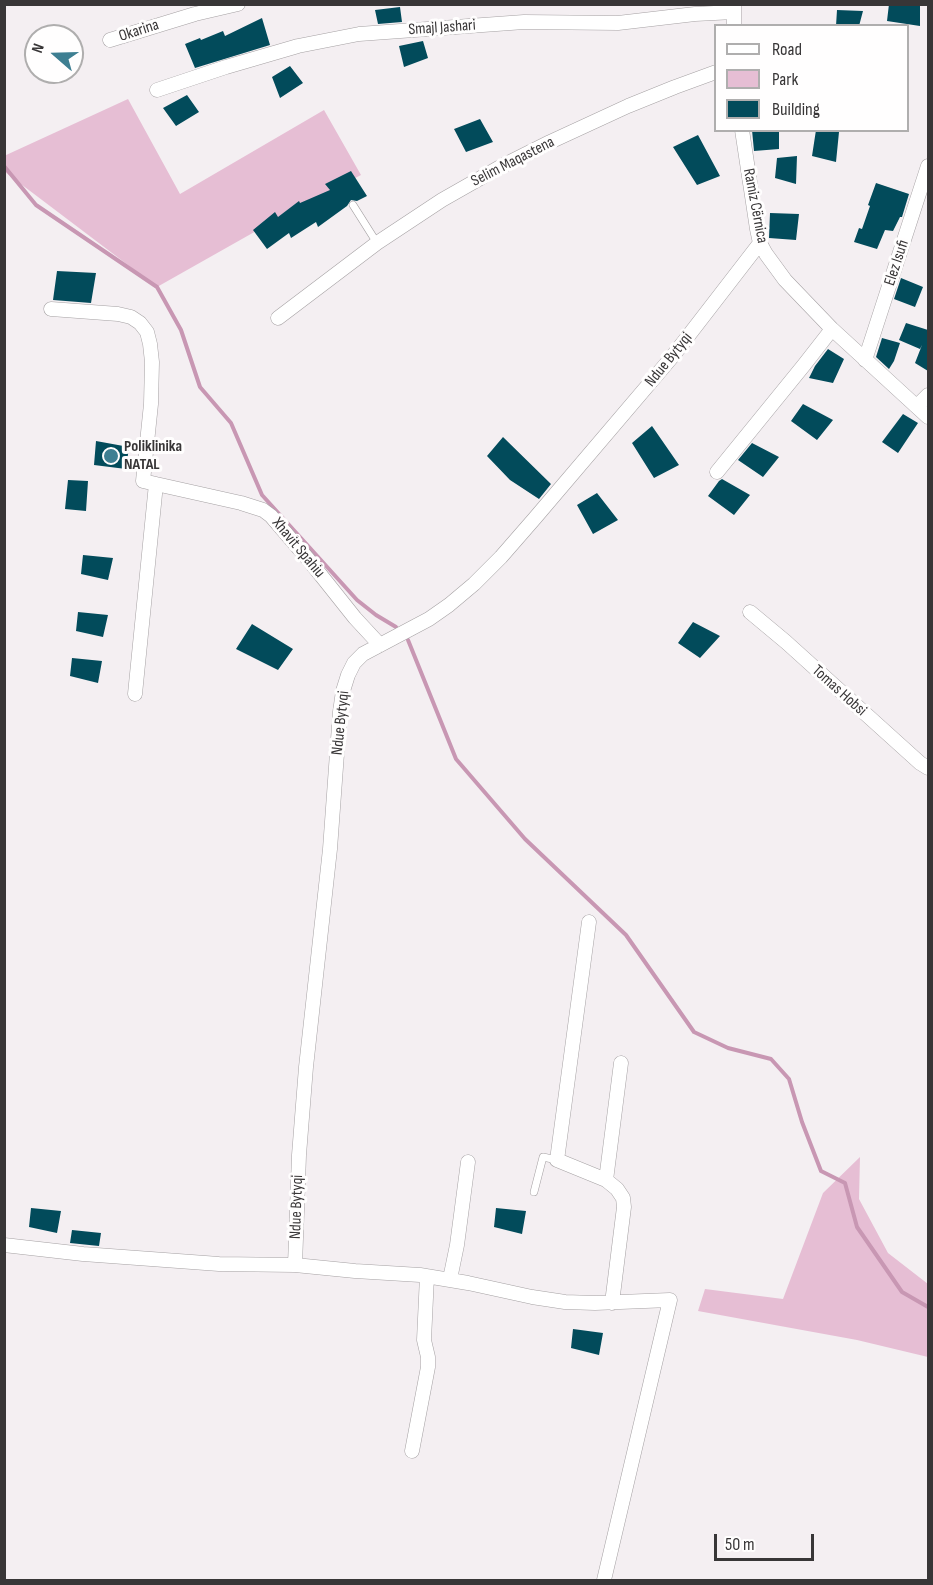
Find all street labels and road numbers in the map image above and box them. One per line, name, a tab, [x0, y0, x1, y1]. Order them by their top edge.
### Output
street label: Okarina	[117, 16, 161, 46]
street label: Smajl Jashari	[408, 16, 476, 40]
street label: Selim Maqastena	[468, 133, 558, 191]
street label: Ramiz Cërnica	[738, 167, 772, 245]
street label: Elez Isufi	[881, 238, 913, 288]
street label: Ndue Bytyqi	[641, 329, 697, 391]
street label: Xhavit Spahiu	[267, 514, 329, 582]
street label: Tomas Hobsi	[808, 661, 870, 721]
street label: Ndue Bytyqi	[328, 690, 354, 756]
street label: Ndue Bytyqi	[286, 1174, 308, 1240]

